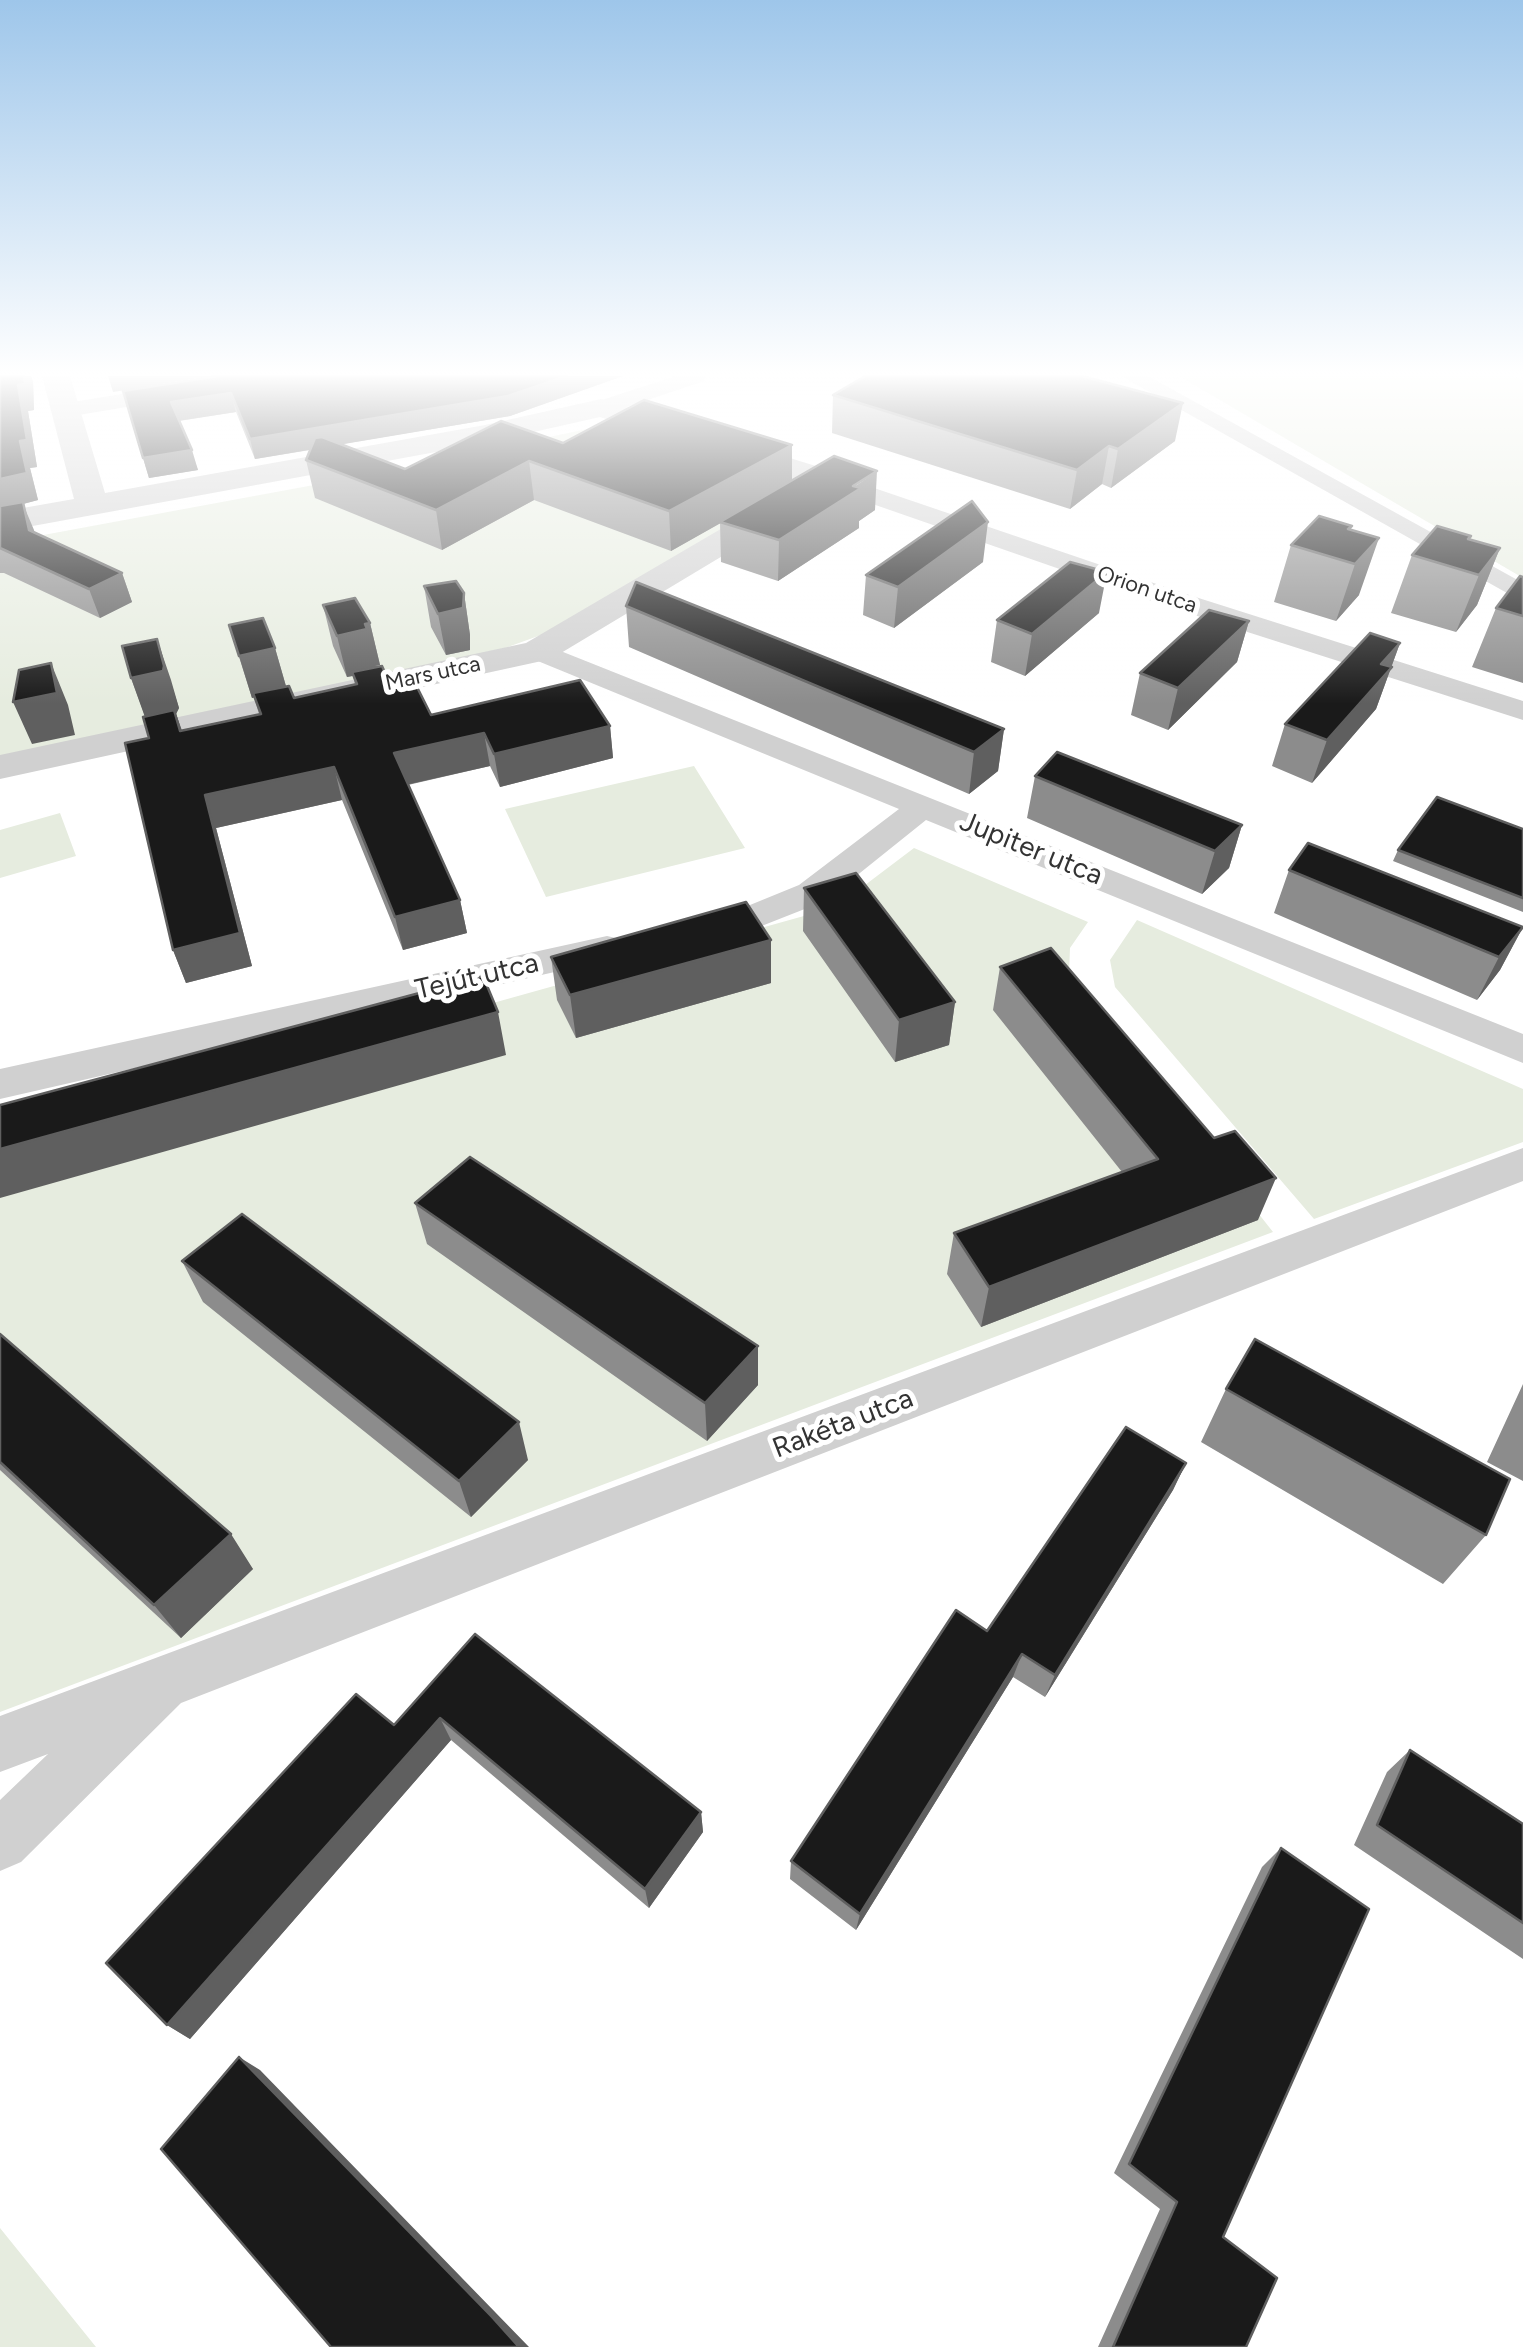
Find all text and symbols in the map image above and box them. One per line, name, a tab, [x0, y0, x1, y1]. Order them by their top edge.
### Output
street label: Orion utca	[1094, 561, 1200, 619]
street label: Mars utca	[383, 651, 483, 697]
street label: Jupiter utca	[955, 805, 1107, 893]
street label: Tejút utca	[412, 947, 542, 1007]
street label: Rakéta utca	[768, 1382, 918, 1466]

